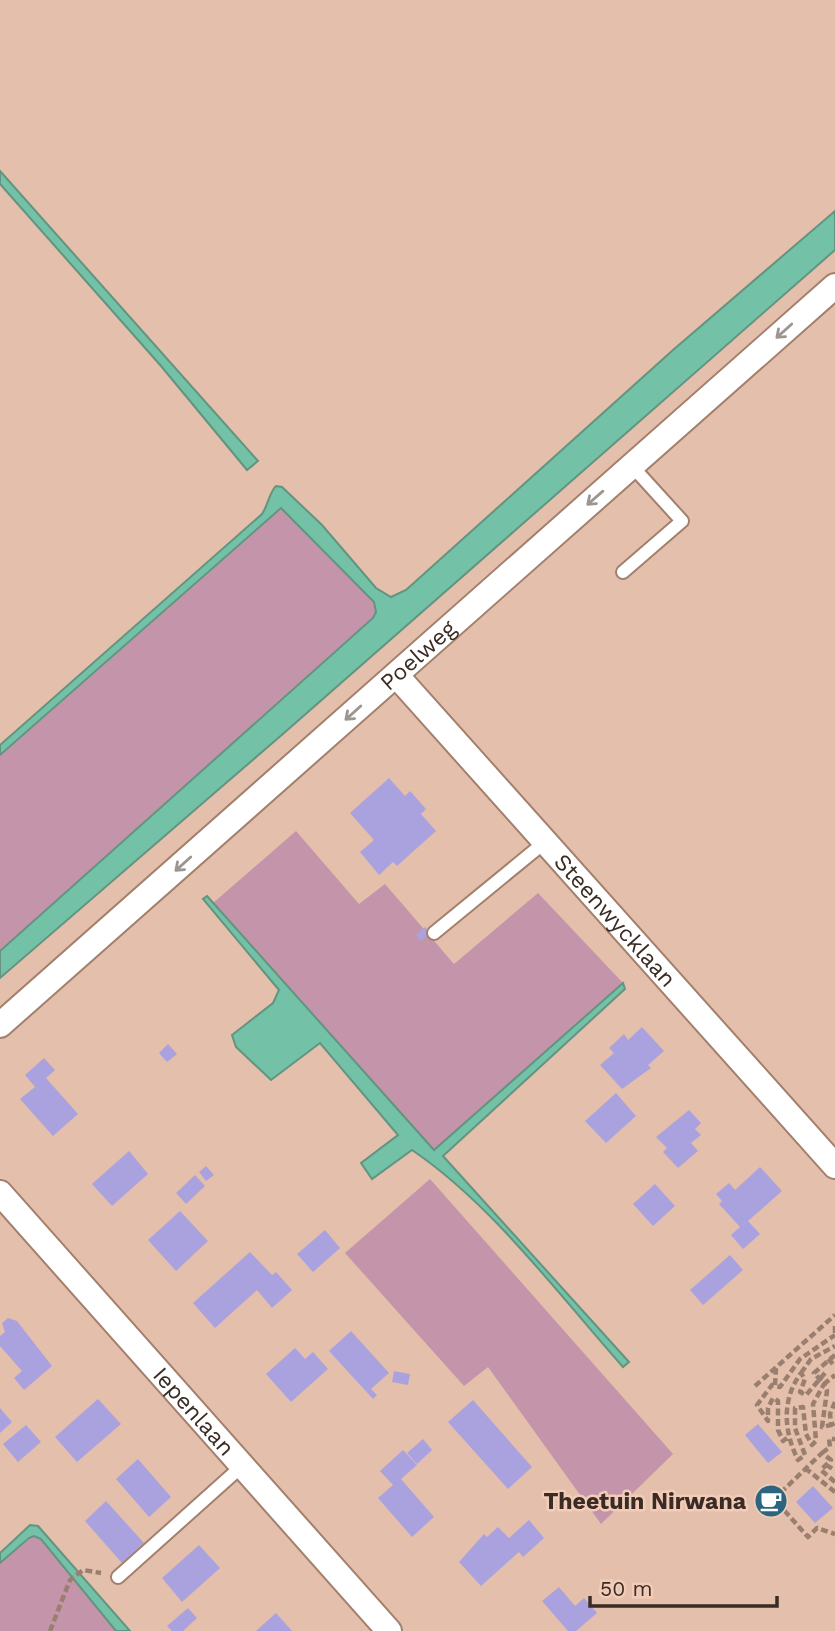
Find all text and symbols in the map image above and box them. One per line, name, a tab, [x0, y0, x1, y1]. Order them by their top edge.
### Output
one-way arrow	[775, 323, 793, 339]
one-way arrow	[586, 490, 604, 506]
street label: Poelweg	[374, 614, 462, 696]
one-way arrow	[344, 705, 362, 721]
street label: Steenwycklaan	[549, 848, 682, 992]
one-way arrow	[174, 855, 192, 871]
street label: Iepenlaan	[148, 1362, 240, 1461]
cafe icon: Theetuin Nirwana	[752, 1482, 790, 1520]
place label: Theetuin Nirwana	[544, 1488, 747, 1515]
scale bar	[590, 1564, 777, 1608]
text: 50 m	[600, 1576, 652, 1601]

